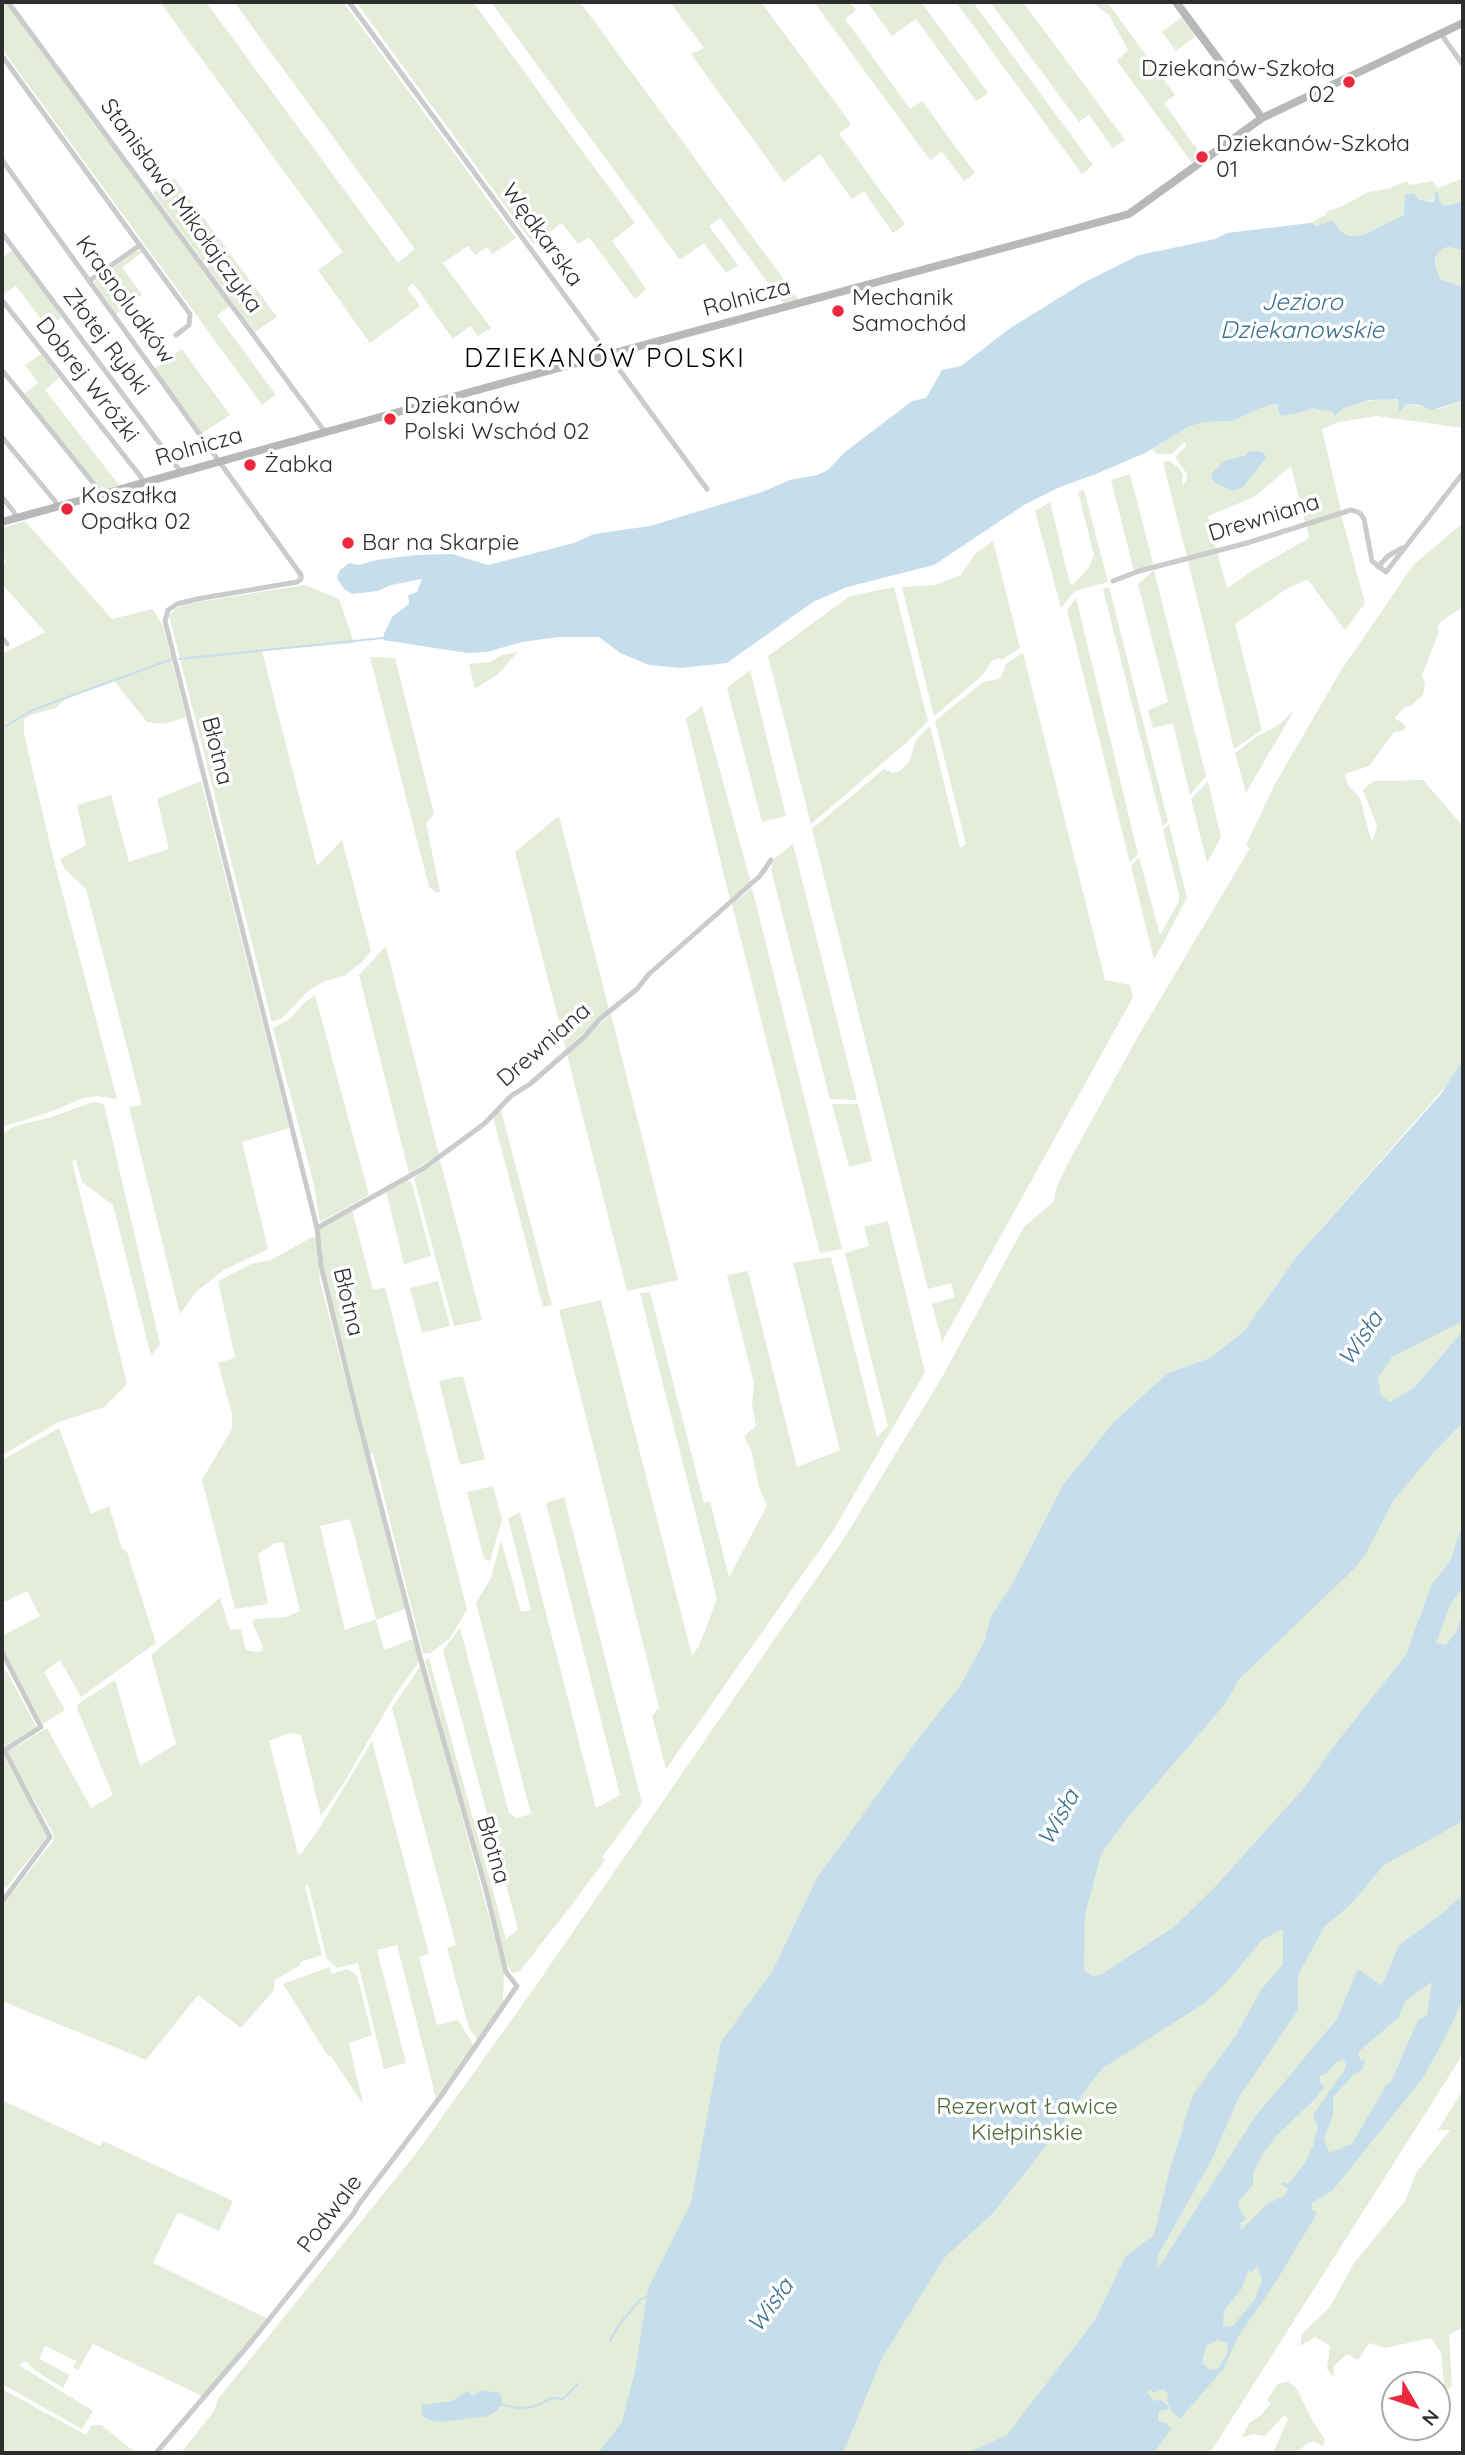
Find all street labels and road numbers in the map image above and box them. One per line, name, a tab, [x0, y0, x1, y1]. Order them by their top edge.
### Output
street label: Stanisława Mikołajczyka	[94, 94, 268, 318]
street label: Wędkarska	[495, 178, 589, 292]
street label: Krasnoludków	[69, 231, 181, 369]
street label: Rolnicza	[700, 273, 794, 323]
street label: Złotej Rybki	[57, 283, 155, 401]
street label: Dobrej Wróżki	[29, 312, 145, 448]
street label: Rolnicza	[152, 421, 246, 473]
street label: Drewniana	[1205, 488, 1323, 548]
street label: Błotna	[195, 714, 239, 788]
street label: Drewniana	[492, 997, 596, 1093]
street label: Błotna	[327, 1265, 369, 1339]
street label: Błotna	[470, 1813, 516, 1887]
street label: Podwale	[292, 2169, 368, 2259]

